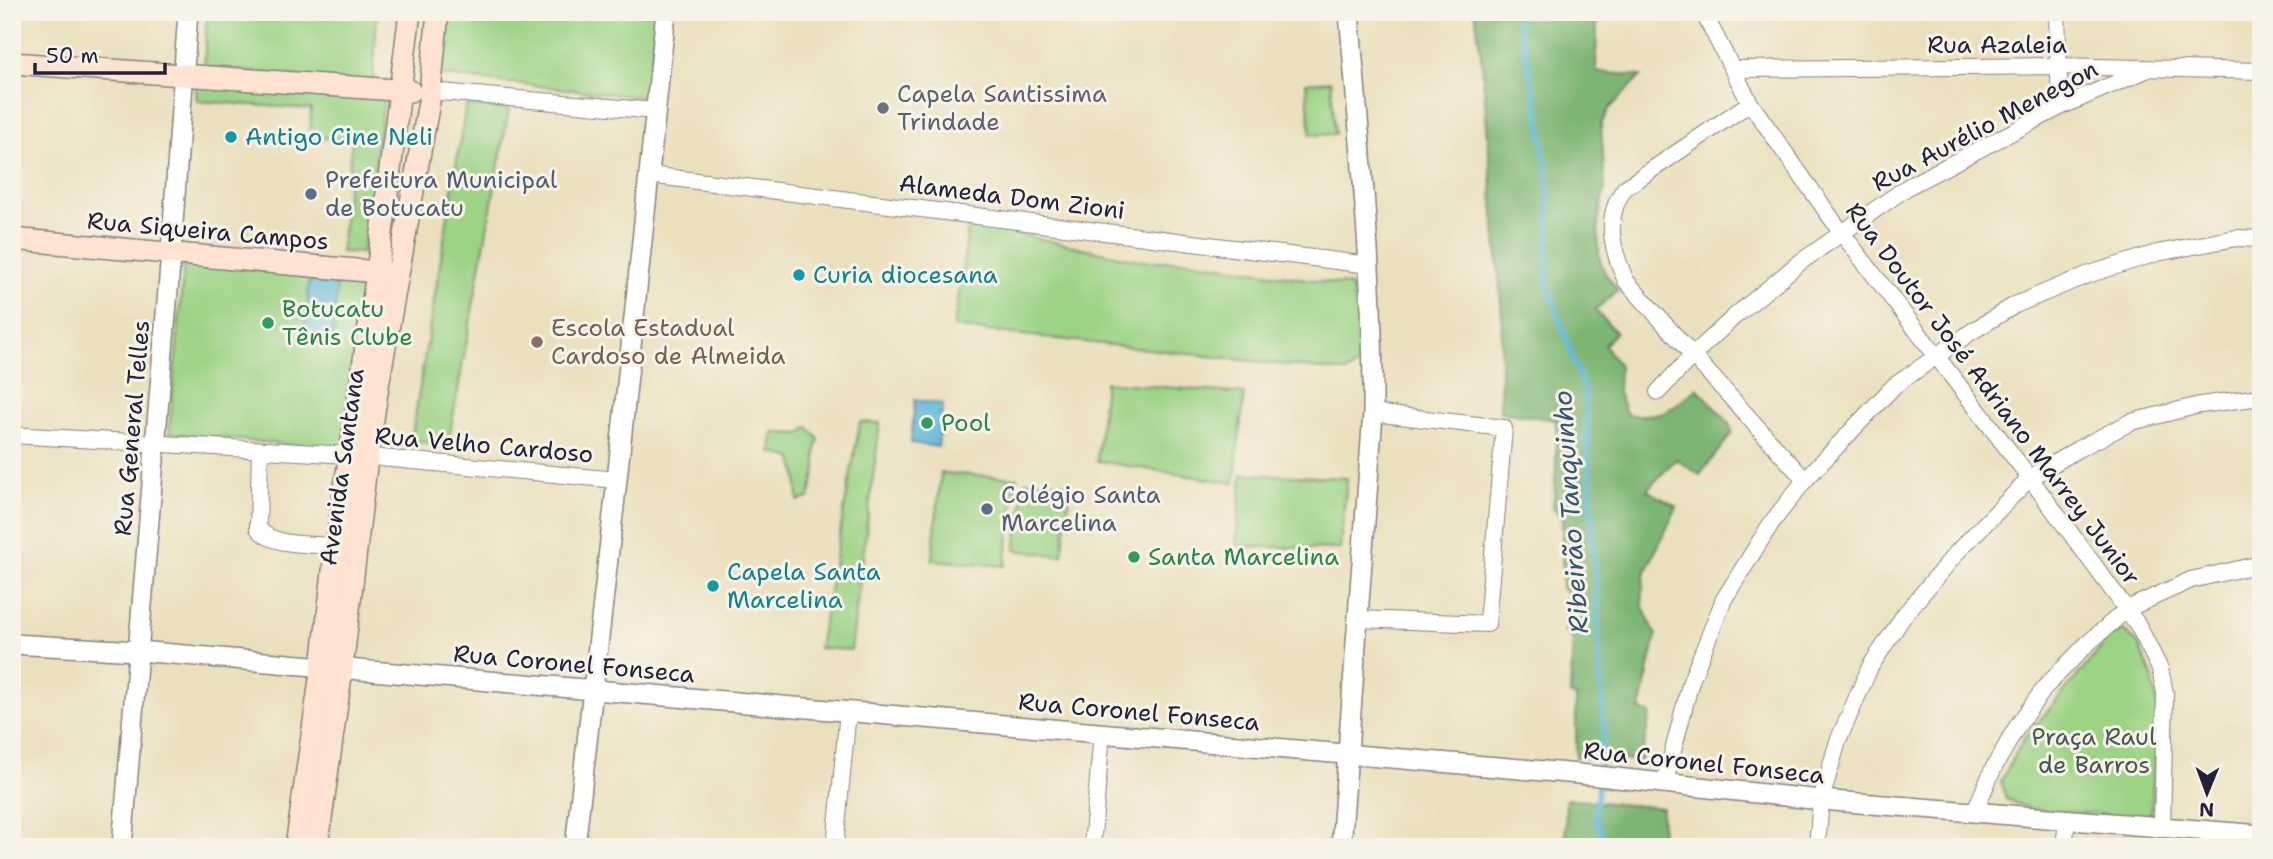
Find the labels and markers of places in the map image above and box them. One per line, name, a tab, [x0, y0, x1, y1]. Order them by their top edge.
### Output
place label: Capela Santissima Trindade	[897, 78, 1107, 138]
marker: Capela Santissima Trindade	[875, 100, 891, 116]
place label: Antigo Cine Neli	[245, 121, 433, 153]
marker: Antigo Cine Neli	[223, 129, 239, 145]
place label: Prefeitura Municipal de Botucatu	[325, 164, 558, 224]
marker: Prefeitura Municipal de Botucatu	[303, 186, 319, 202]
place label: Curia diocesana	[813, 259, 998, 291]
marker: Curia diocesana	[791, 267, 807, 283]
place label: Botucatu Tênis Clube	[282, 293, 413, 353]
place label: Escola Estadual Cardoso de Almeida	[551, 312, 786, 372]
marker: Botucatu Tênis Clube	[260, 315, 276, 331]
marker: Escola Estadual Cardoso de Almeida	[529, 334, 545, 350]
place label: Pool	[941, 407, 991, 439]
marker: Pool	[919, 415, 935, 431]
place label: Colégio Santa Marcelina	[1001, 479, 1161, 539]
marker: Colégio Santa Marcelina	[979, 501, 995, 517]
place label: Santa Marcelina	[1148, 541, 1339, 573]
marker: Santa Marcelina	[1126, 549, 1142, 565]
place label: Capela Santa Marcelina	[727, 556, 881, 616]
marker: Capela Santa Marcelina	[705, 578, 721, 594]

